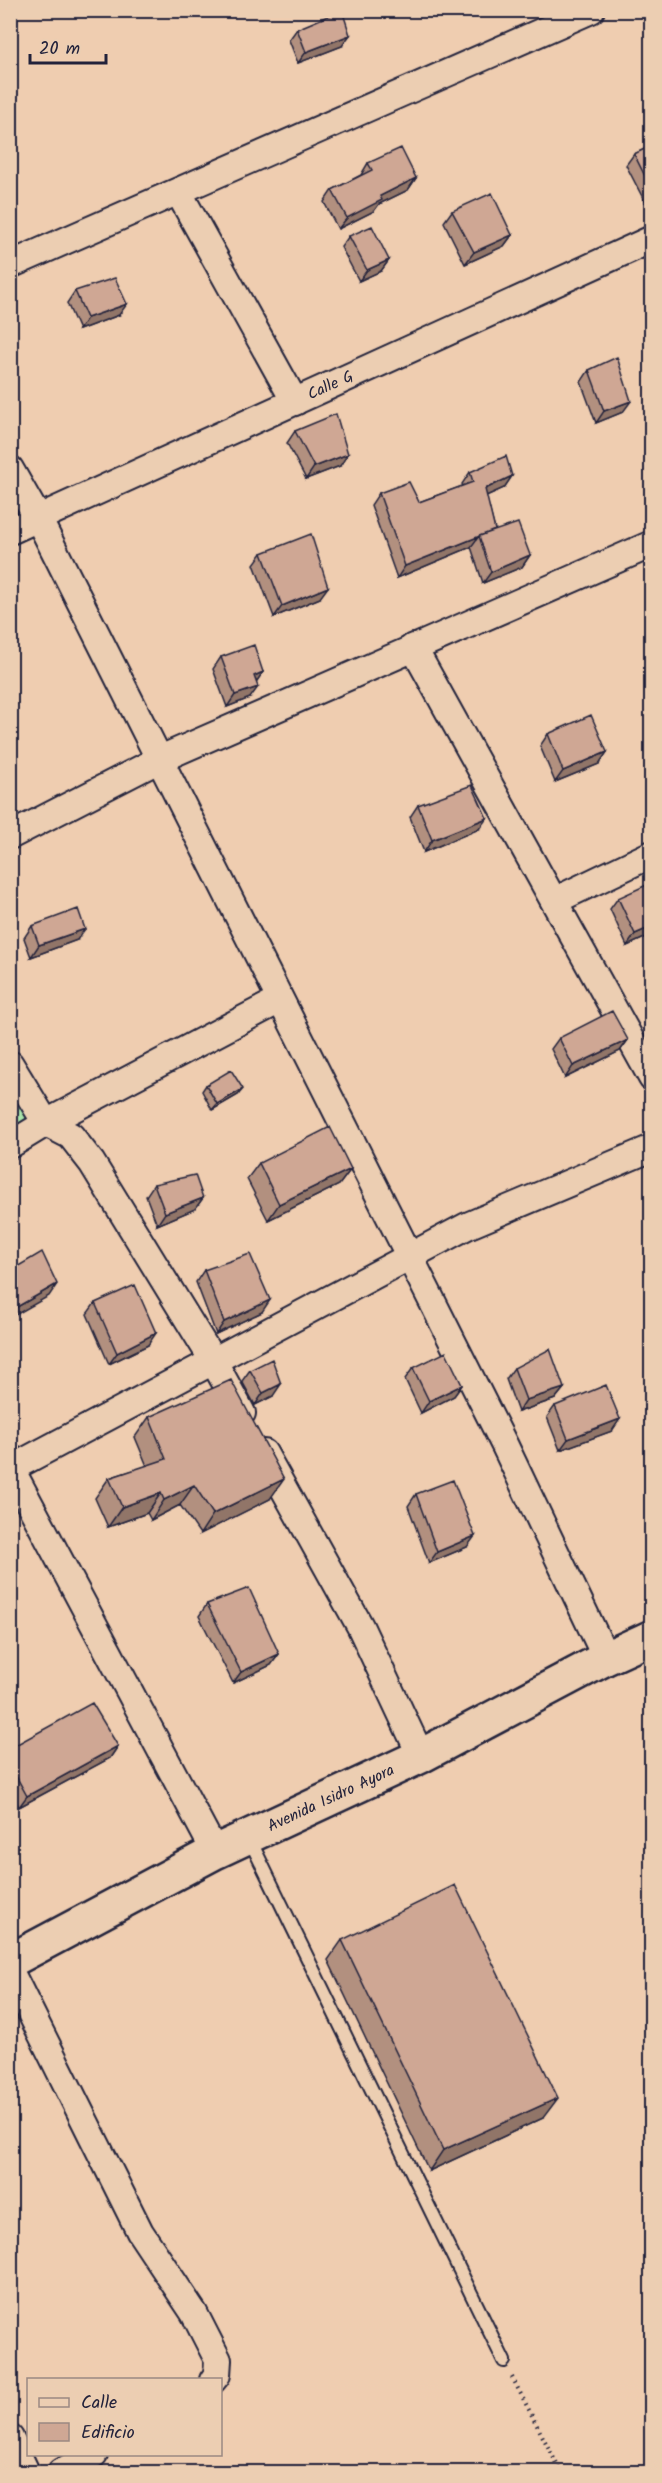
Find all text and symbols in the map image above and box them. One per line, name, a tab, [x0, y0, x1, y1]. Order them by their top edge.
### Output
scale bar	[30, 27, 106, 65]
text: 20 m	[39, 35, 80, 64]
street label: Calle G	[303, 364, 358, 407]
street label: Avenida Isidro Ayora	[263, 1758, 399, 1838]
legend	[27, 2378, 222, 2456]
text: Calle	[81, 2389, 117, 2418]
text: Edificio	[81, 2419, 135, 2448]

